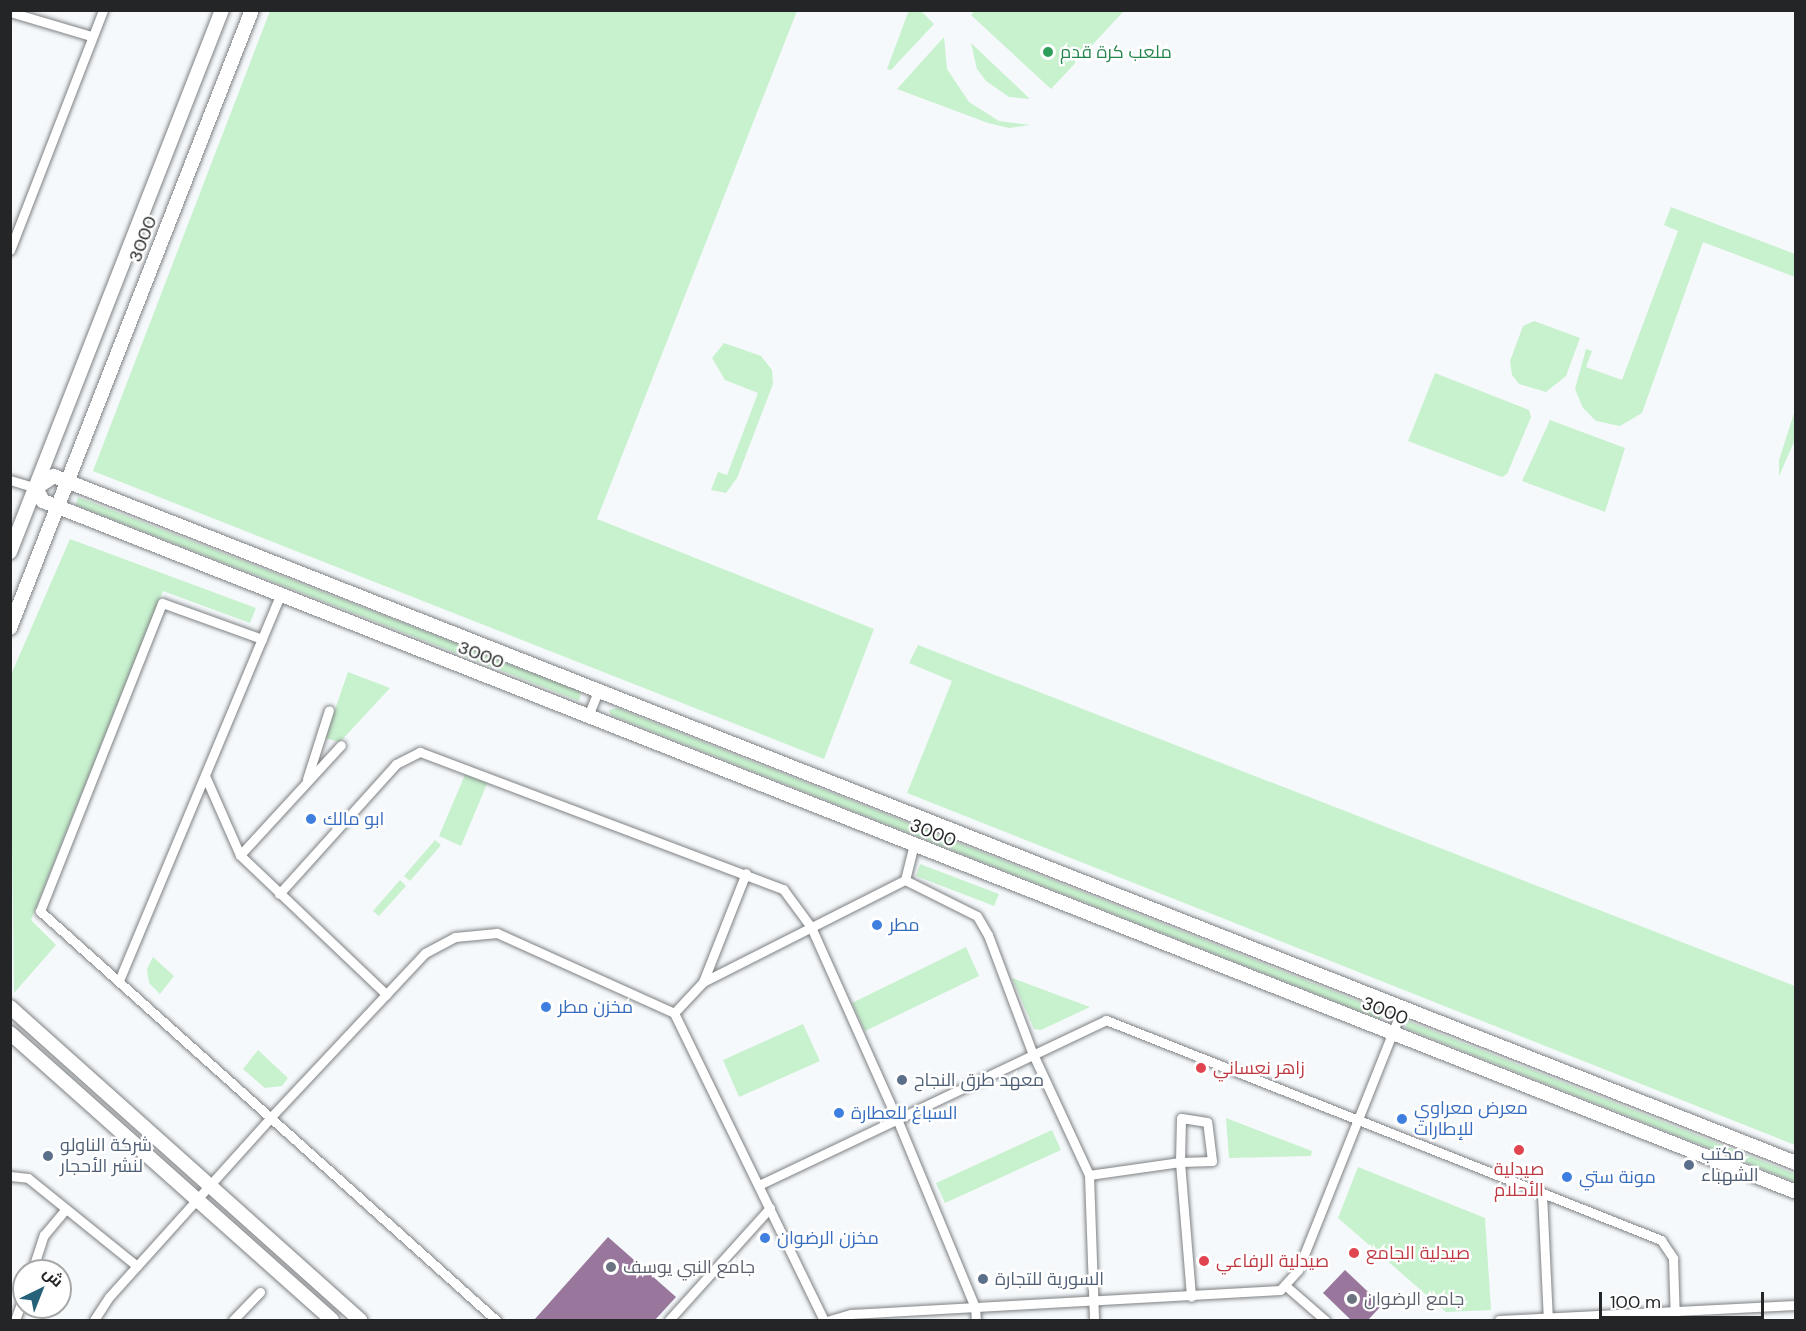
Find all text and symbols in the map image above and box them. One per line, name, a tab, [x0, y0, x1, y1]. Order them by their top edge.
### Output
place label: ملعب كرة قدم	[1060, 41, 1172, 63]
marker: ملعب كرة قدم	[1041, 45, 1055, 59]
street label: 3000	[124, 213, 162, 265]
street label: 3000	[455, 636, 507, 674]
place label: ابو مالك	[323, 808, 384, 830]
marker: ابو مالك	[304, 812, 318, 826]
street label: 3000	[907, 814, 959, 852]
place label: مطر	[889, 914, 919, 936]
marker: مطر	[870, 918, 884, 932]
street label: 3000	[1359, 992, 1411, 1030]
place label: مخزن مطر	[558, 996, 633, 1018]
marker: مخزن مطر	[539, 1000, 553, 1014]
place label: زاهر نعساني	[1213, 1057, 1305, 1079]
marker: زاهر نعساني	[1194, 1061, 1208, 1075]
place label: معهد طرق النجاح	[914, 1069, 1044, 1091]
marker: معهد طرق النجاح	[895, 1073, 909, 1087]
place label: معرض معراوي للإطارات	[1414, 1098, 1528, 1140]
place label: السباغ للعطارة	[851, 1102, 958, 1124]
marker: السباغ للعطارة	[832, 1106, 846, 1120]
marker: معرض معراوي للإطارات	[1395, 1112, 1409, 1126]
place label: شركة الناولو لنشر الأحجار	[60, 1135, 152, 1178]
marker: صيدلية الأحلام	[1512, 1143, 1526, 1157]
place label: مكتب الشهباء	[1701, 1144, 1759, 1186]
marker: شركة الناولو لنشر الأحجار	[41, 1149, 55, 1163]
marker: مكتب الشهباء	[1682, 1158, 1696, 1172]
place label: صيدلية الأحلام	[1494, 1159, 1544, 1202]
place label: مونة ستي	[1579, 1166, 1656, 1188]
marker: مونة ستي	[1560, 1170, 1574, 1184]
place label: مخزن الرضوان	[777, 1227, 879, 1249]
marker: مخزن الرضوان	[758, 1231, 772, 1245]
place label: صيدلية الجامع	[1366, 1242, 1470, 1264]
marker: صيدلية الجامع	[1347, 1246, 1361, 1260]
place label: صيدلية الرفاعي	[1216, 1250, 1329, 1272]
marker: صيدلية الرفاعي	[1197, 1254, 1211, 1268]
place label: جامع النبي يوسف	[623, 1256, 755, 1278]
north arrow	[12, 1259, 72, 1319]
marker: جامع النبي يوسف	[604, 1260, 618, 1274]
text: ش	[39, 1262, 68, 1292]
place label: السورية للتجارة	[995, 1268, 1104, 1290]
marker: السورية للتجارة	[976, 1272, 990, 1286]
scale bar	[1602, 1280, 1767, 1318]
place label: جامع الرضوان	[1364, 1288, 1464, 1310]
text: 100 m	[1610, 1290, 1661, 1314]
marker: جامع الرضوان	[1345, 1292, 1359, 1306]

